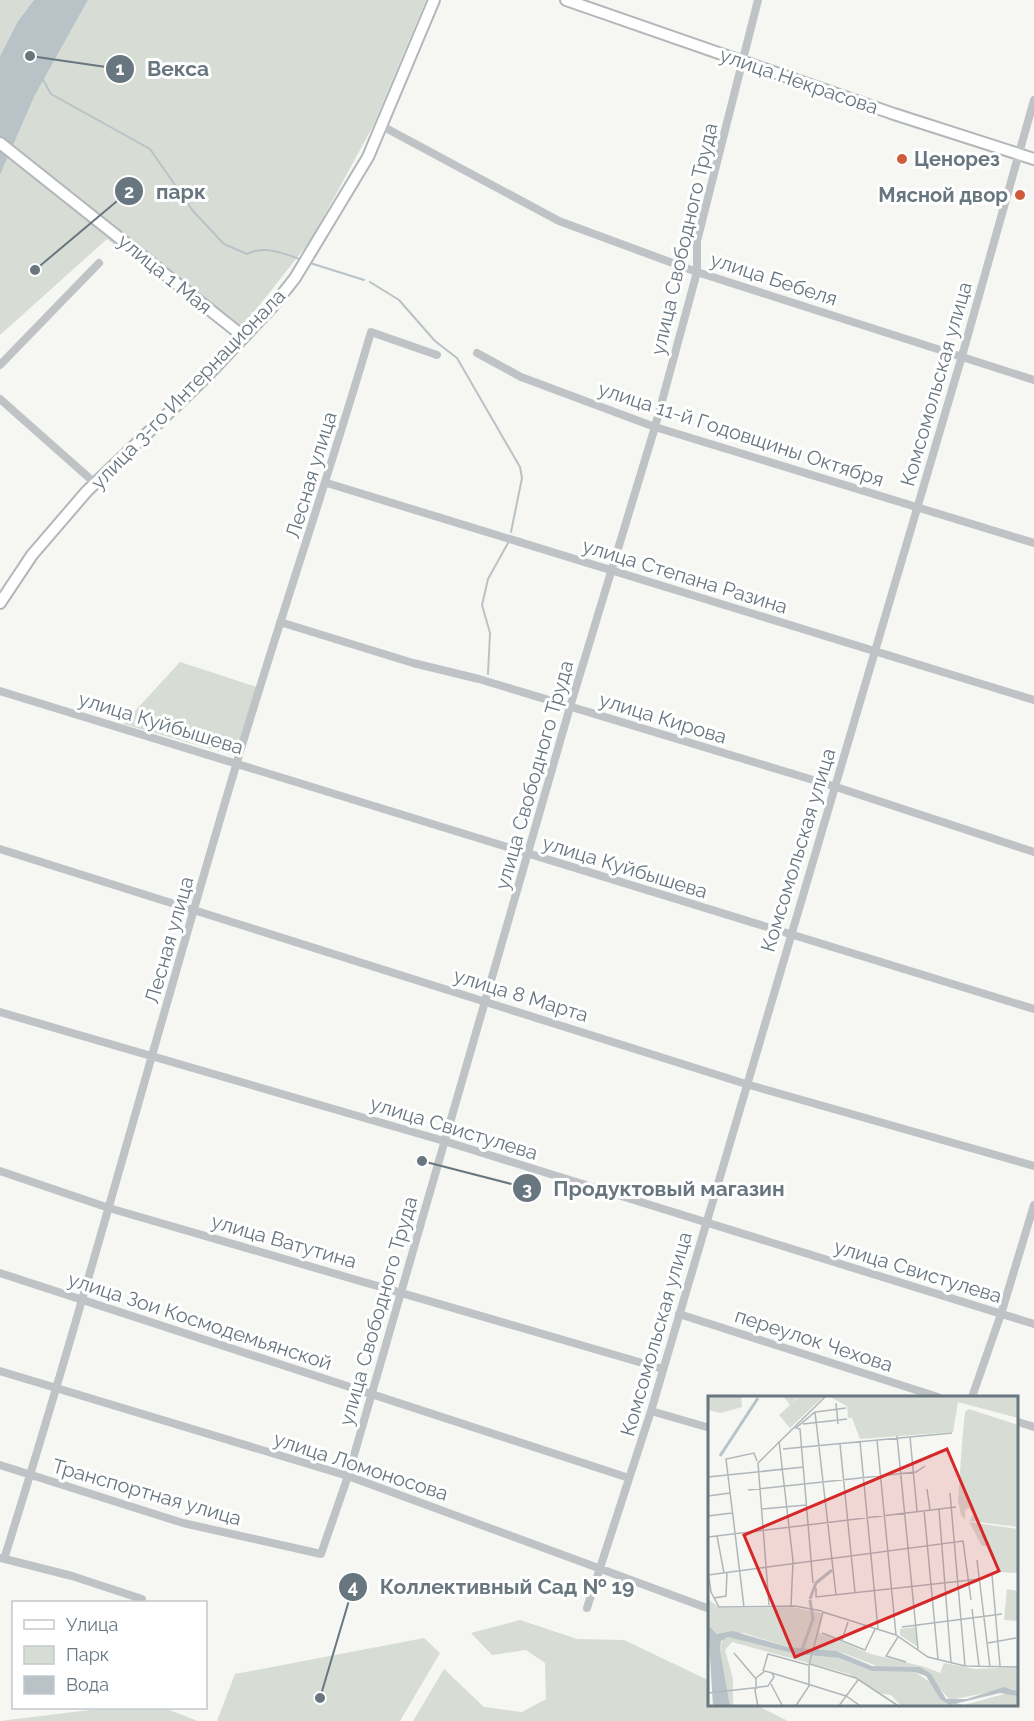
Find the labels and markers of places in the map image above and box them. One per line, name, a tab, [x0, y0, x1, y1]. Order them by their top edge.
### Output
callout: Векса	[105, 49, 221, 88]
place label: Ценорез	[914, 147, 1000, 171]
marker: Ценорез	[895, 152, 909, 166]
callout: парк	[114, 172, 218, 211]
place label: Мясной двор	[878, 183, 1008, 207]
marker: Мясной двор	[1013, 188, 1027, 202]
callout: Продуктовый магазин	[512, 1169, 797, 1208]
callout: Коллективный Сад № 19	[338, 1567, 647, 1606]

